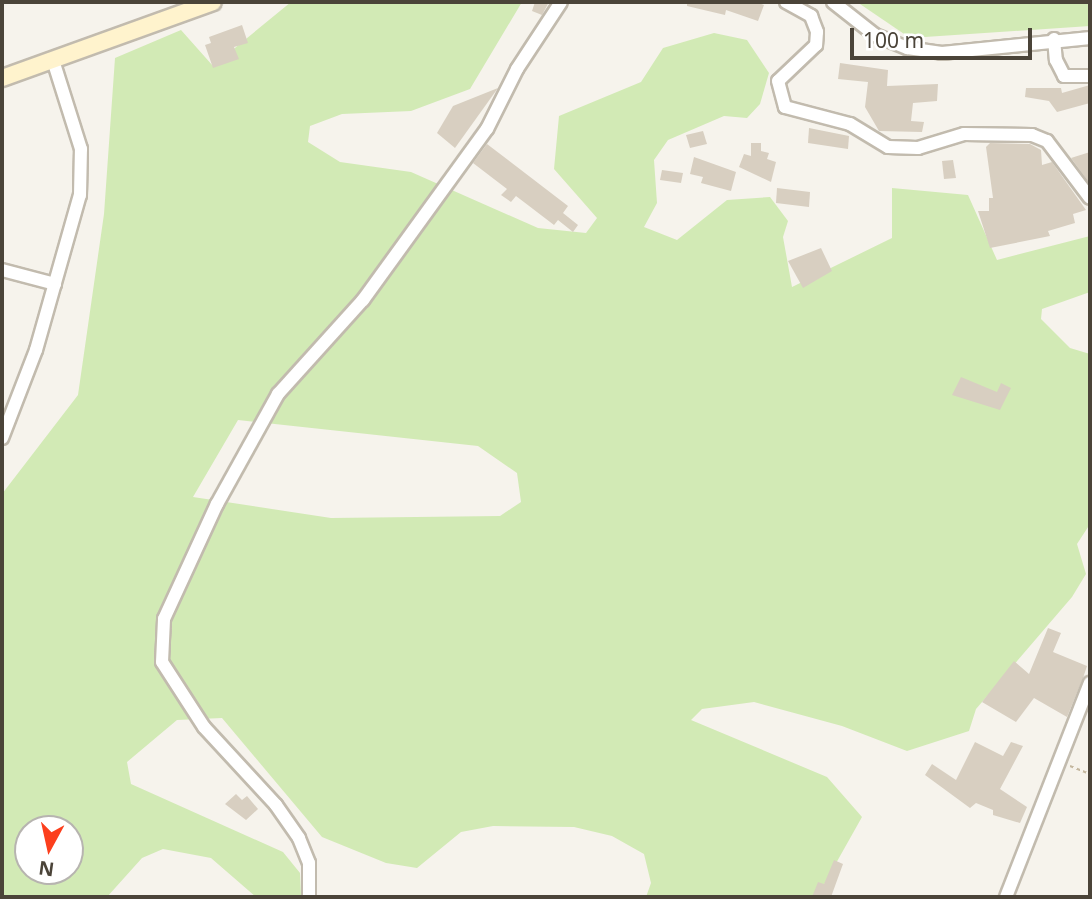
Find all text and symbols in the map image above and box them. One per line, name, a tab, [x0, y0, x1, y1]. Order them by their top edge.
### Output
scale bar	[854, 14, 1036, 58]
text: 100 m	[863, 26, 924, 54]
north arrow	[14, 815, 84, 885]
text: N	[37, 855, 56, 883]

